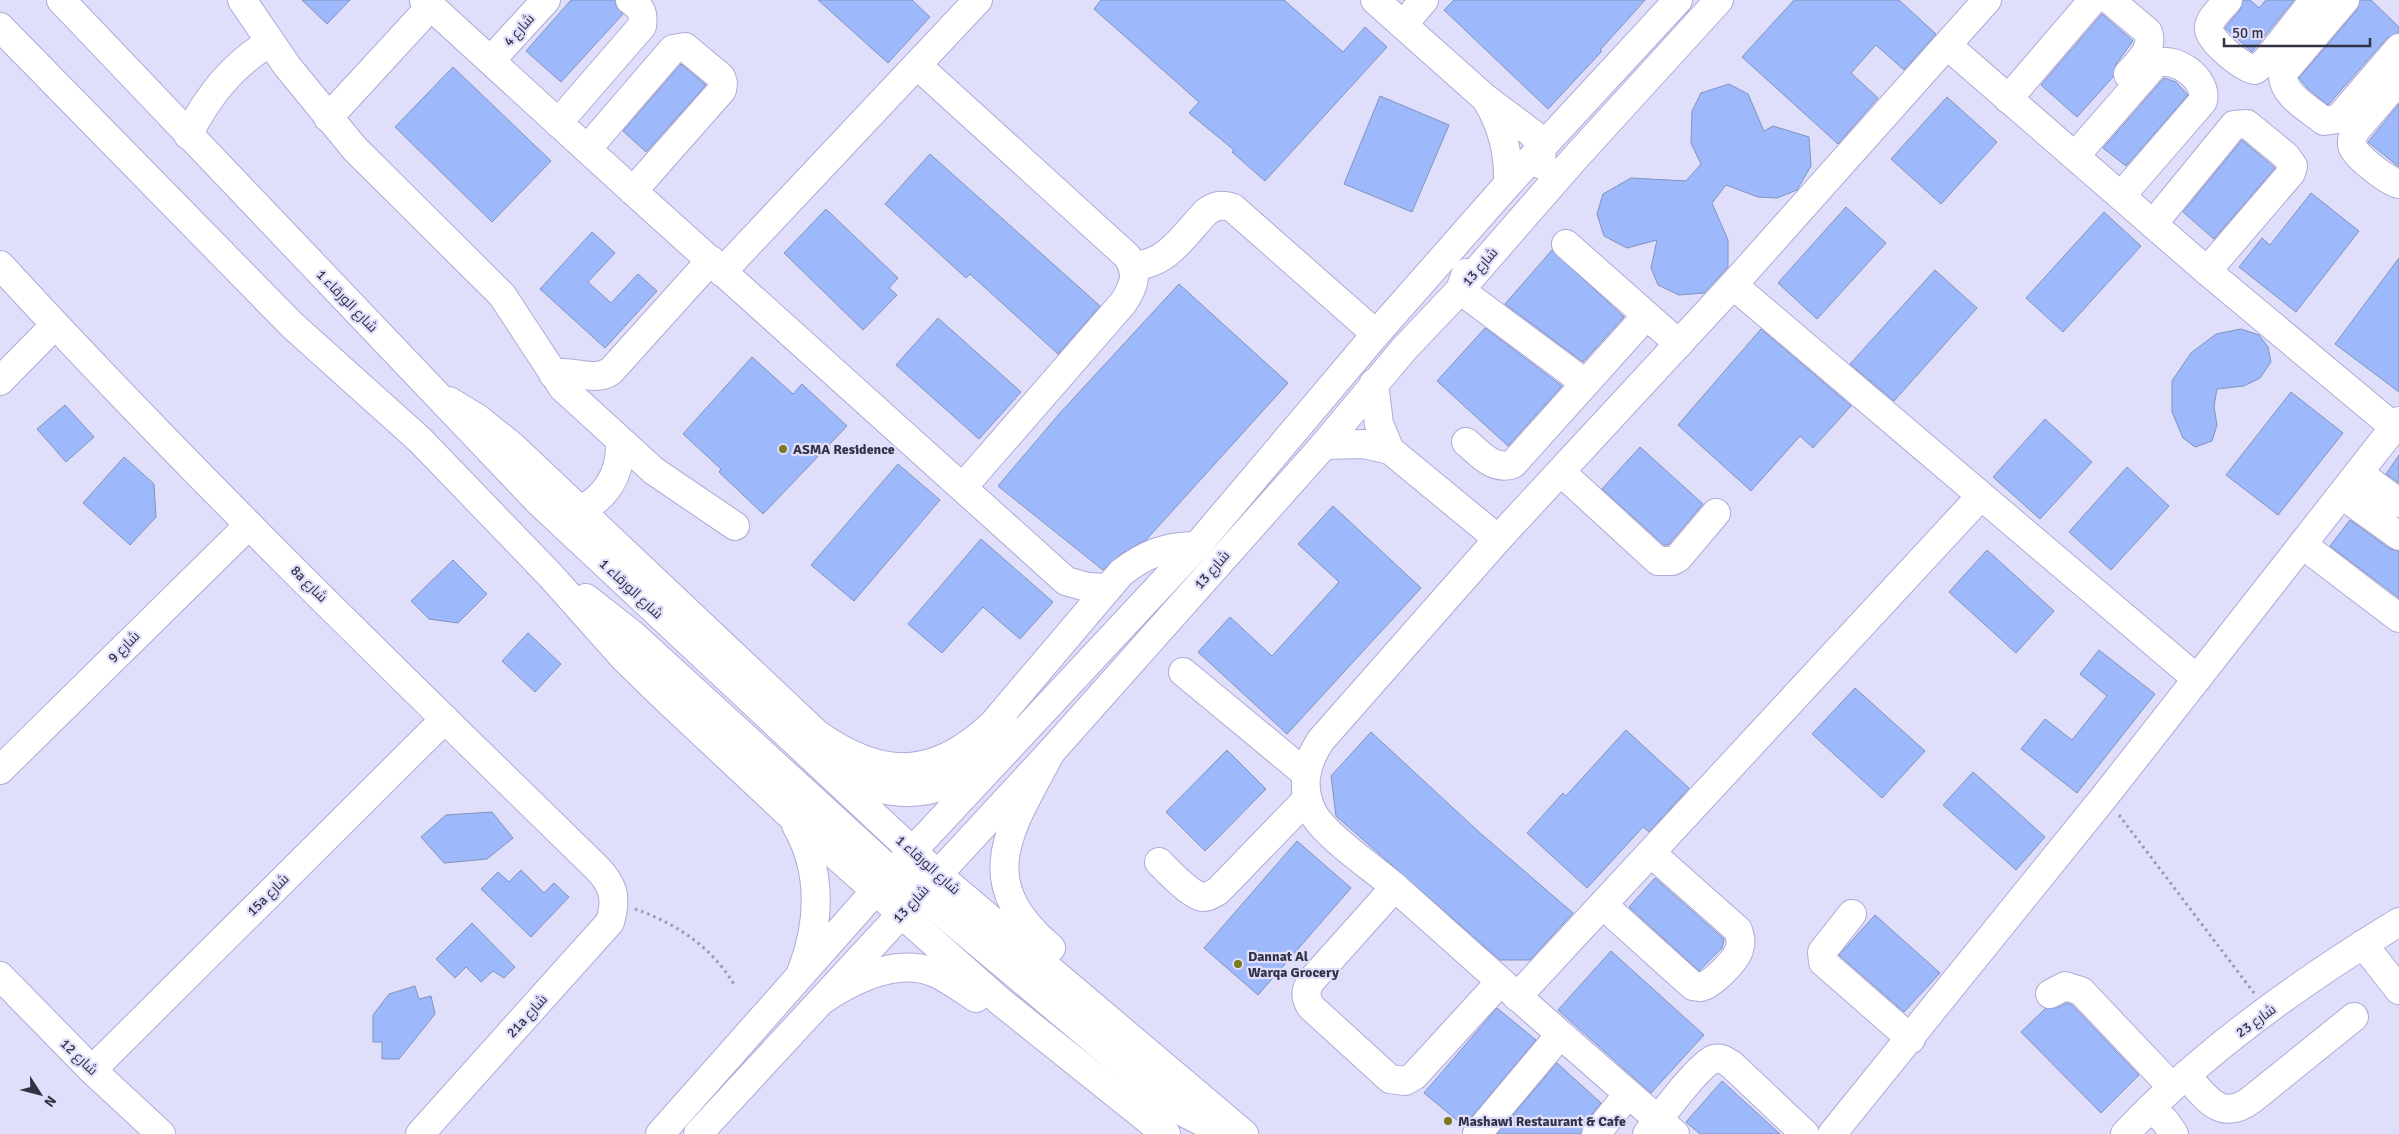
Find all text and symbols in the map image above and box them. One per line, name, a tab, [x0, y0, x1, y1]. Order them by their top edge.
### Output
street label: شارع 4	[500, 10, 538, 50]
scale bar	[2224, 15, 2370, 47]
text: 50 m	[2232, 24, 2263, 42]
street label: شارع 13	[1459, 244, 1501, 290]
street label: شارع الورقاء 1	[313, 266, 381, 336]
place label: ASMA Residence	[793, 441, 895, 458]
marker: ASMA Residence	[777, 443, 789, 455]
street label: شارع 13	[1191, 547, 1233, 593]
street label: شارع الورقاء 1	[596, 555, 666, 623]
street label: 8a شارع	[287, 562, 331, 606]
street label: شارع 9	[105, 628, 143, 666]
street label: شارع الورقاء 1	[892, 832, 964, 898]
street label: 15a شارع	[243, 870, 293, 920]
street label: شارع 13	[889, 882, 933, 926]
place label: Dannat Al Warqa Grocery	[1248, 948, 1339, 981]
marker: Dannat Al Warqa Grocery	[1232, 958, 1244, 970]
street label: 21a شارع	[503, 991, 551, 1041]
street label: شارع 23	[2233, 1001, 2279, 1041]
street label: شارع 12	[57, 1035, 101, 1079]
north arrow	[15, 1069, 65, 1119]
text: N	[40, 1092, 60, 1110]
place label: Mashawi Restaurant & Cafe	[1458, 1113, 1626, 1130]
marker: Mashawi Restaurant & Cafe	[1442, 1115, 1454, 1127]

